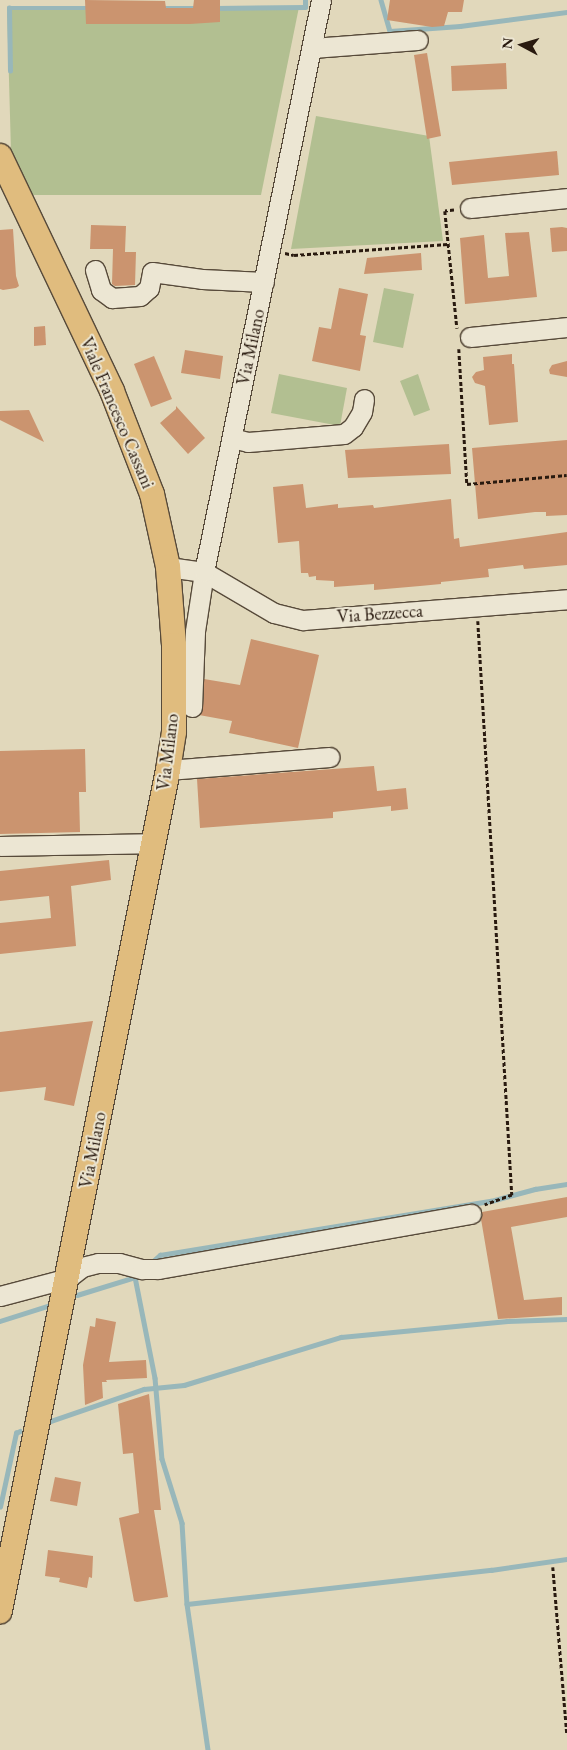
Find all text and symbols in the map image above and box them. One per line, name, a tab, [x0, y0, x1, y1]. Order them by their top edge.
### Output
north arrow	[497, 20, 547, 70]
text: N	[498, 37, 517, 50]
street label: Via Milano	[232, 307, 270, 387]
street label: Viale Francesco Cassani	[75, 334, 159, 492]
street label: Via Bezzecca	[336, 600, 424, 628]
street label: Via Milano	[153, 712, 183, 792]
street label: Via Milano	[75, 1110, 111, 1190]

